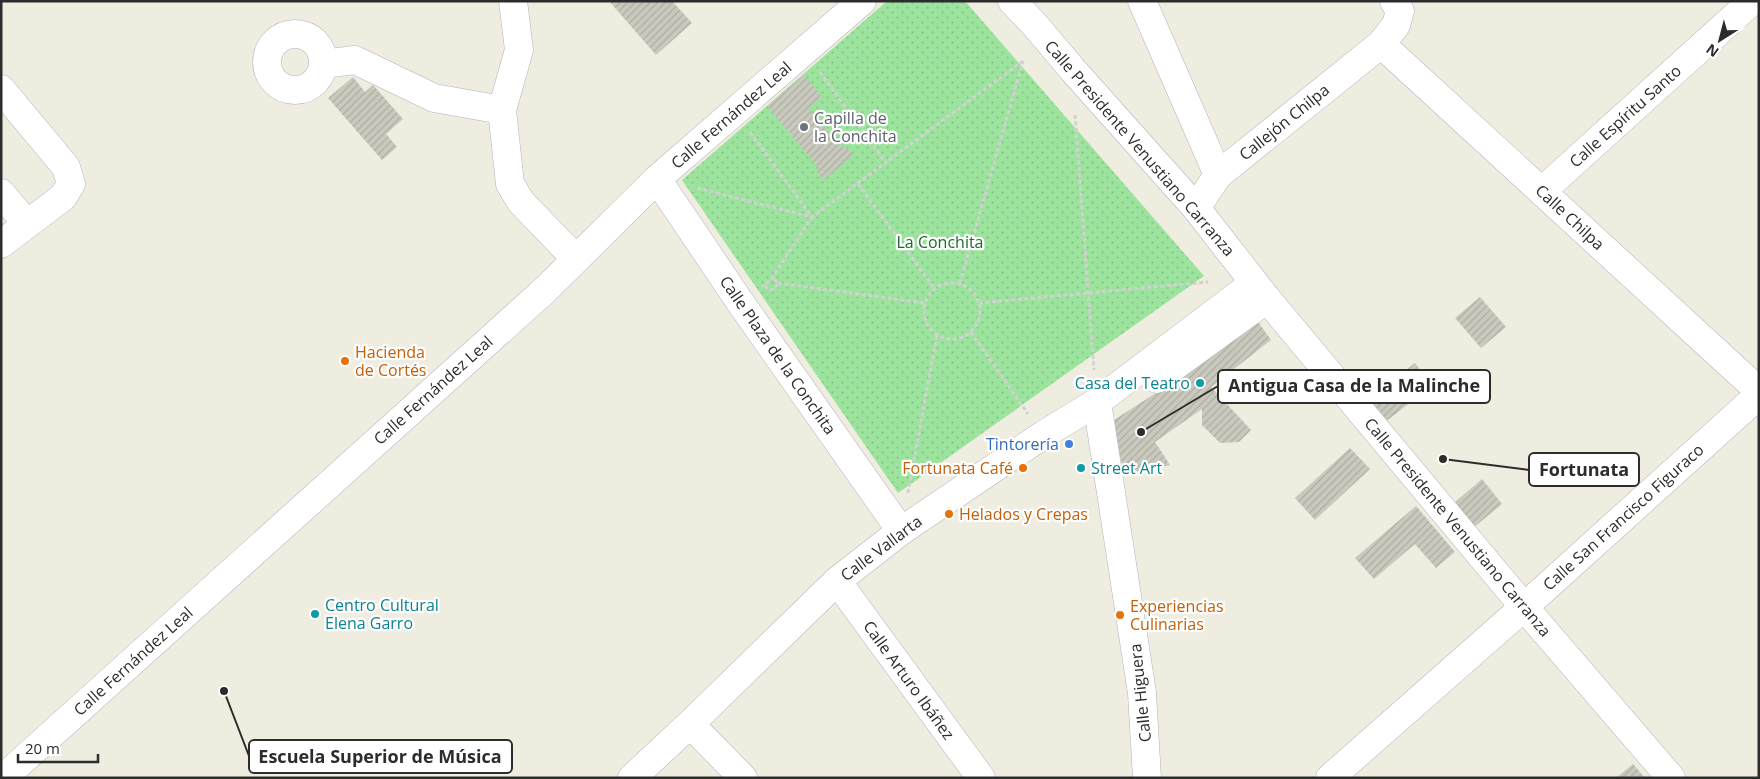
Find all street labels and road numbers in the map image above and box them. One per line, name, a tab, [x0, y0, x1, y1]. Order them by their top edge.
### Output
street label: Calle Presidente Venustiano Carranza	[1040, 35, 1240, 261]
street label: Calle Fernández Leal	[666, 56, 796, 174]
street label: Calle Espíritu Santo	[1564, 60, 1686, 172]
street label: Callejón Chilpa	[1234, 79, 1334, 165]
street label: Calle Chilpa	[1531, 179, 1609, 255]
street label: Calle Plaza de la Conchita	[715, 271, 841, 439]
street label: Calle Fernández Leal	[369, 331, 497, 449]
street label: Calle Presidente Venustiano Carranza	[1360, 413, 1556, 641]
street label: Calle San Francisco Figuraco	[1538, 439, 1708, 595]
street label: Calle Vallarta	[836, 510, 926, 586]
street label: Calle Fernández Leal	[69, 602, 197, 720]
street label: Calle Arturo Ibáñez	[858, 616, 960, 744]
street label: Calle Higuera	[1124, 643, 1156, 743]

